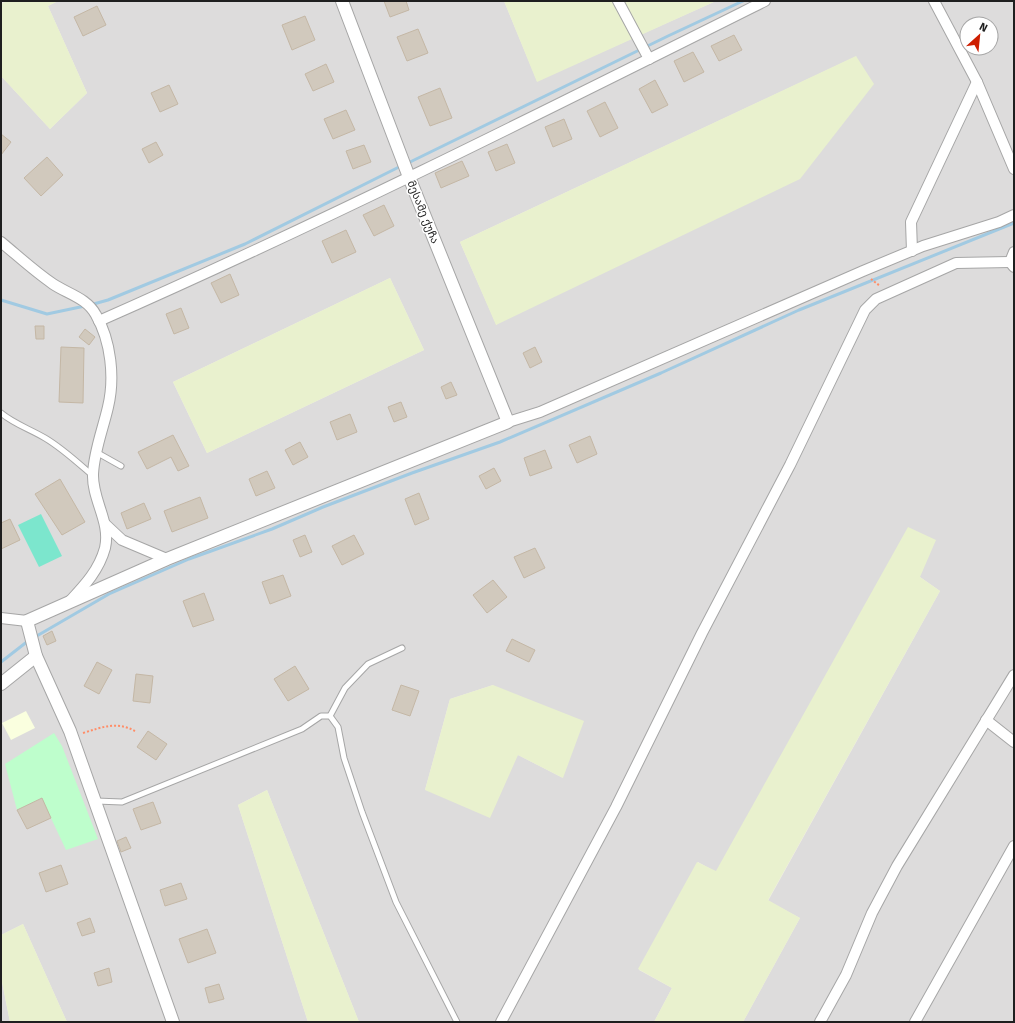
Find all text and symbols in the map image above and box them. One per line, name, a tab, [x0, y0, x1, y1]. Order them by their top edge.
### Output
north arrow	[959, 16, 999, 56]
text: N	[977, 20, 990, 35]
street label: მესამე ქუჩა	[404, 178, 442, 246]

